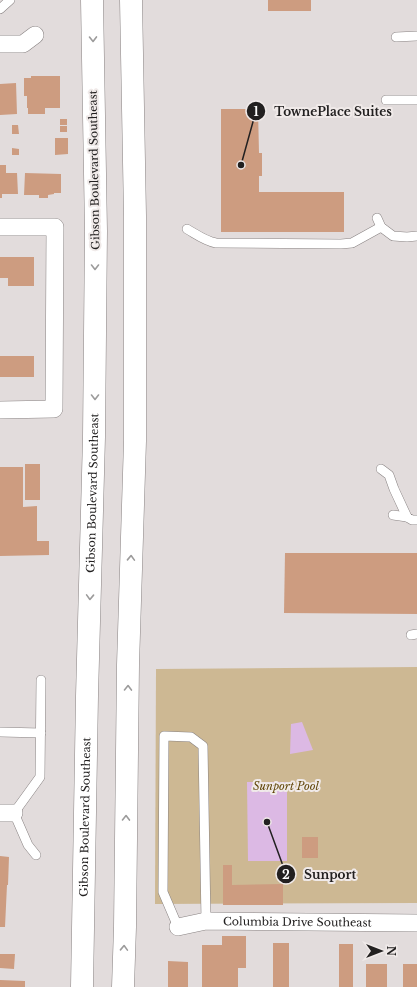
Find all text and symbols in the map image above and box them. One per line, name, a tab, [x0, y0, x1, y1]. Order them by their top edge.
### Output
one-way arrow	[89, 36, 97, 42]
street label: Gibson Boulevard Southeast	[86, 89, 102, 250]
callout: TownePlace Suites	[246, 99, 400, 123]
text: 1	[253, 104, 259, 119]
text: TownePlace Suites	[274, 104, 392, 119]
one-way arrow	[91, 264, 99, 270]
one-way arrow	[91, 394, 99, 400]
street label: Gibson Boulevard Southeast	[83, 412, 101, 573]
one-way arrow	[127, 555, 135, 561]
one-way arrow	[85, 594, 94, 600]
one-way arrow	[123, 685, 132, 691]
street label: Gibson Boulevard Southeast	[77, 736, 93, 897]
park label: Sunport Pool	[253, 779, 319, 793]
one-way arrow	[122, 815, 130, 821]
callout: Sunport	[276, 862, 364, 886]
text: 2	[282, 867, 290, 882]
text: Sunport	[304, 867, 356, 882]
street label: Columbia Drive Southeast	[223, 914, 373, 930]
north arrow	[361, 931, 401, 971]
one-way arrow	[120, 945, 129, 951]
text: N	[384, 946, 398, 957]

